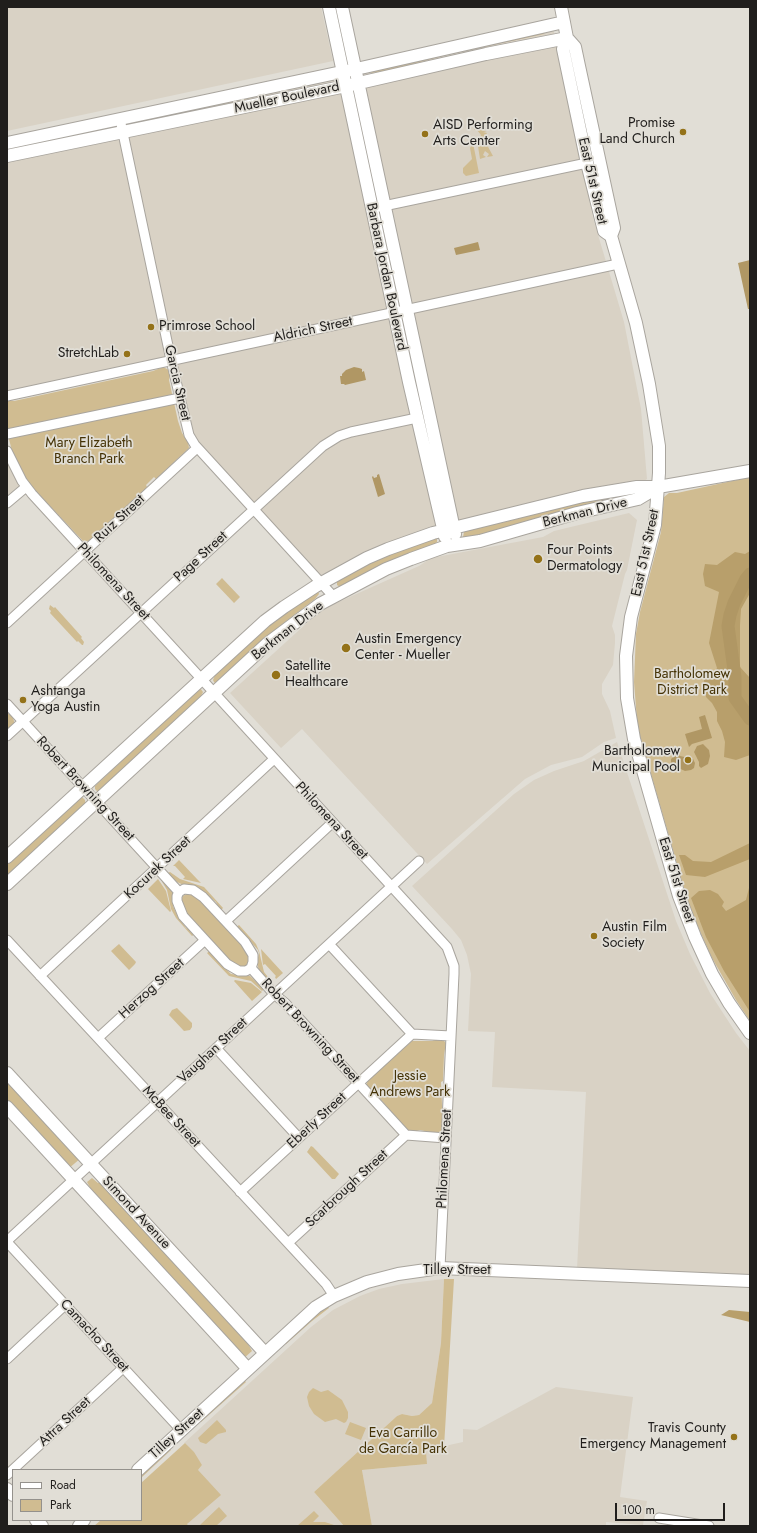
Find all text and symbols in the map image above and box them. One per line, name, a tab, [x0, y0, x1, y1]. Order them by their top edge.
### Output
street label: Mueller Boulevard	[233, 79, 341, 117]
place label: Promise Land Church	[600, 116, 675, 148]
place label: AISD Performing Arts Center	[433, 118, 533, 150]
marker: Promise Land Church	[678, 127, 688, 137]
marker: AISD Performing Arts Center	[420, 129, 430, 139]
street label: East 51st Street	[574, 136, 610, 226]
street label: Barbara Jordan Boulevard	[362, 202, 410, 352]
street label: Aldrich Street	[272, 313, 354, 347]
place label: Primrose School	[159, 319, 255, 335]
marker: Primrose School	[146, 322, 156, 332]
street label: Garcia Street	[160, 344, 194, 422]
place label: StretchLab	[58, 346, 119, 362]
marker: StretchLab	[122, 349, 132, 359]
park label: Mary Elizabeth Branch Park	[45, 436, 133, 468]
street label: Ruiz Street	[91, 491, 149, 547]
street label: Berkman Drive	[541, 494, 629, 532]
street label: East 51st Street	[629, 508, 663, 598]
street label: Page Street	[171, 528, 231, 586]
street label: Philomena Street	[73, 540, 153, 624]
place label: Four Points Dermatology	[547, 543, 622, 576]
marker: Four Points Dermatology	[532, 553, 544, 565]
street label: Berkman Drive	[249, 598, 327, 664]
place label: Austin Emergency Center - Mueller	[355, 632, 461, 664]
marker: Austin Emergency Center - Mueller	[340, 642, 352, 654]
place label: Satellite Healthcare	[285, 659, 348, 692]
park label: Bartholomew District Park	[654, 667, 730, 700]
marker: Satellite Healthcare	[270, 669, 282, 681]
place label: Ashtanga Yoga Austin	[31, 684, 100, 716]
marker: Ashtanga Yoga Austin	[18, 695, 28, 705]
street label: Robert Browning Street	[32, 733, 138, 845]
place label: Bartholomew Municipal Pool	[592, 744, 680, 776]
marker: Bartholomew Municipal Pool	[683, 755, 693, 765]
street label: Philomena Street	[291, 779, 371, 863]
street label: Kocurek Street	[121, 833, 195, 903]
street label: East 51st Street	[654, 835, 698, 925]
place label: Austin Film Society	[602, 920, 667, 952]
marker: Austin Film Society	[589, 931, 599, 941]
street label: Herzog Street	[116, 955, 188, 1023]
street label: Robert Browning Street	[257, 975, 363, 1087]
street label: Vaughan Street	[175, 1015, 251, 1087]
park label: Jessie Andrews Park	[370, 1069, 450, 1102]
street label: McBee Street	[138, 1083, 204, 1151]
street label: Eberly Street	[284, 1089, 350, 1153]
street label: Philomena Street	[434, 1109, 456, 1209]
street label: Scarbrough Street	[302, 1147, 392, 1231]
street label: Simond Avenue	[98, 1173, 174, 1253]
street label: Tilley Street	[423, 1263, 491, 1279]
street label: Camacho Street	[56, 1296, 132, 1376]
street label: Attra Street	[35, 1394, 95, 1450]
street label: Tilley Street	[146, 1405, 208, 1463]
place label: Travis County Emergency Management	[580, 1421, 726, 1454]
park label: Eva Carrillo de García Park	[359, 1426, 447, 1458]
marker: Travis County Emergency Management	[729, 1432, 739, 1442]
legend	[12, 1469, 142, 1521]
text: Road	[50, 1476, 76, 1494]
scale bar	[617, 1495, 727, 1521]
text: Park	[50, 1496, 71, 1514]
text: 100 m	[622, 1501, 655, 1519]

